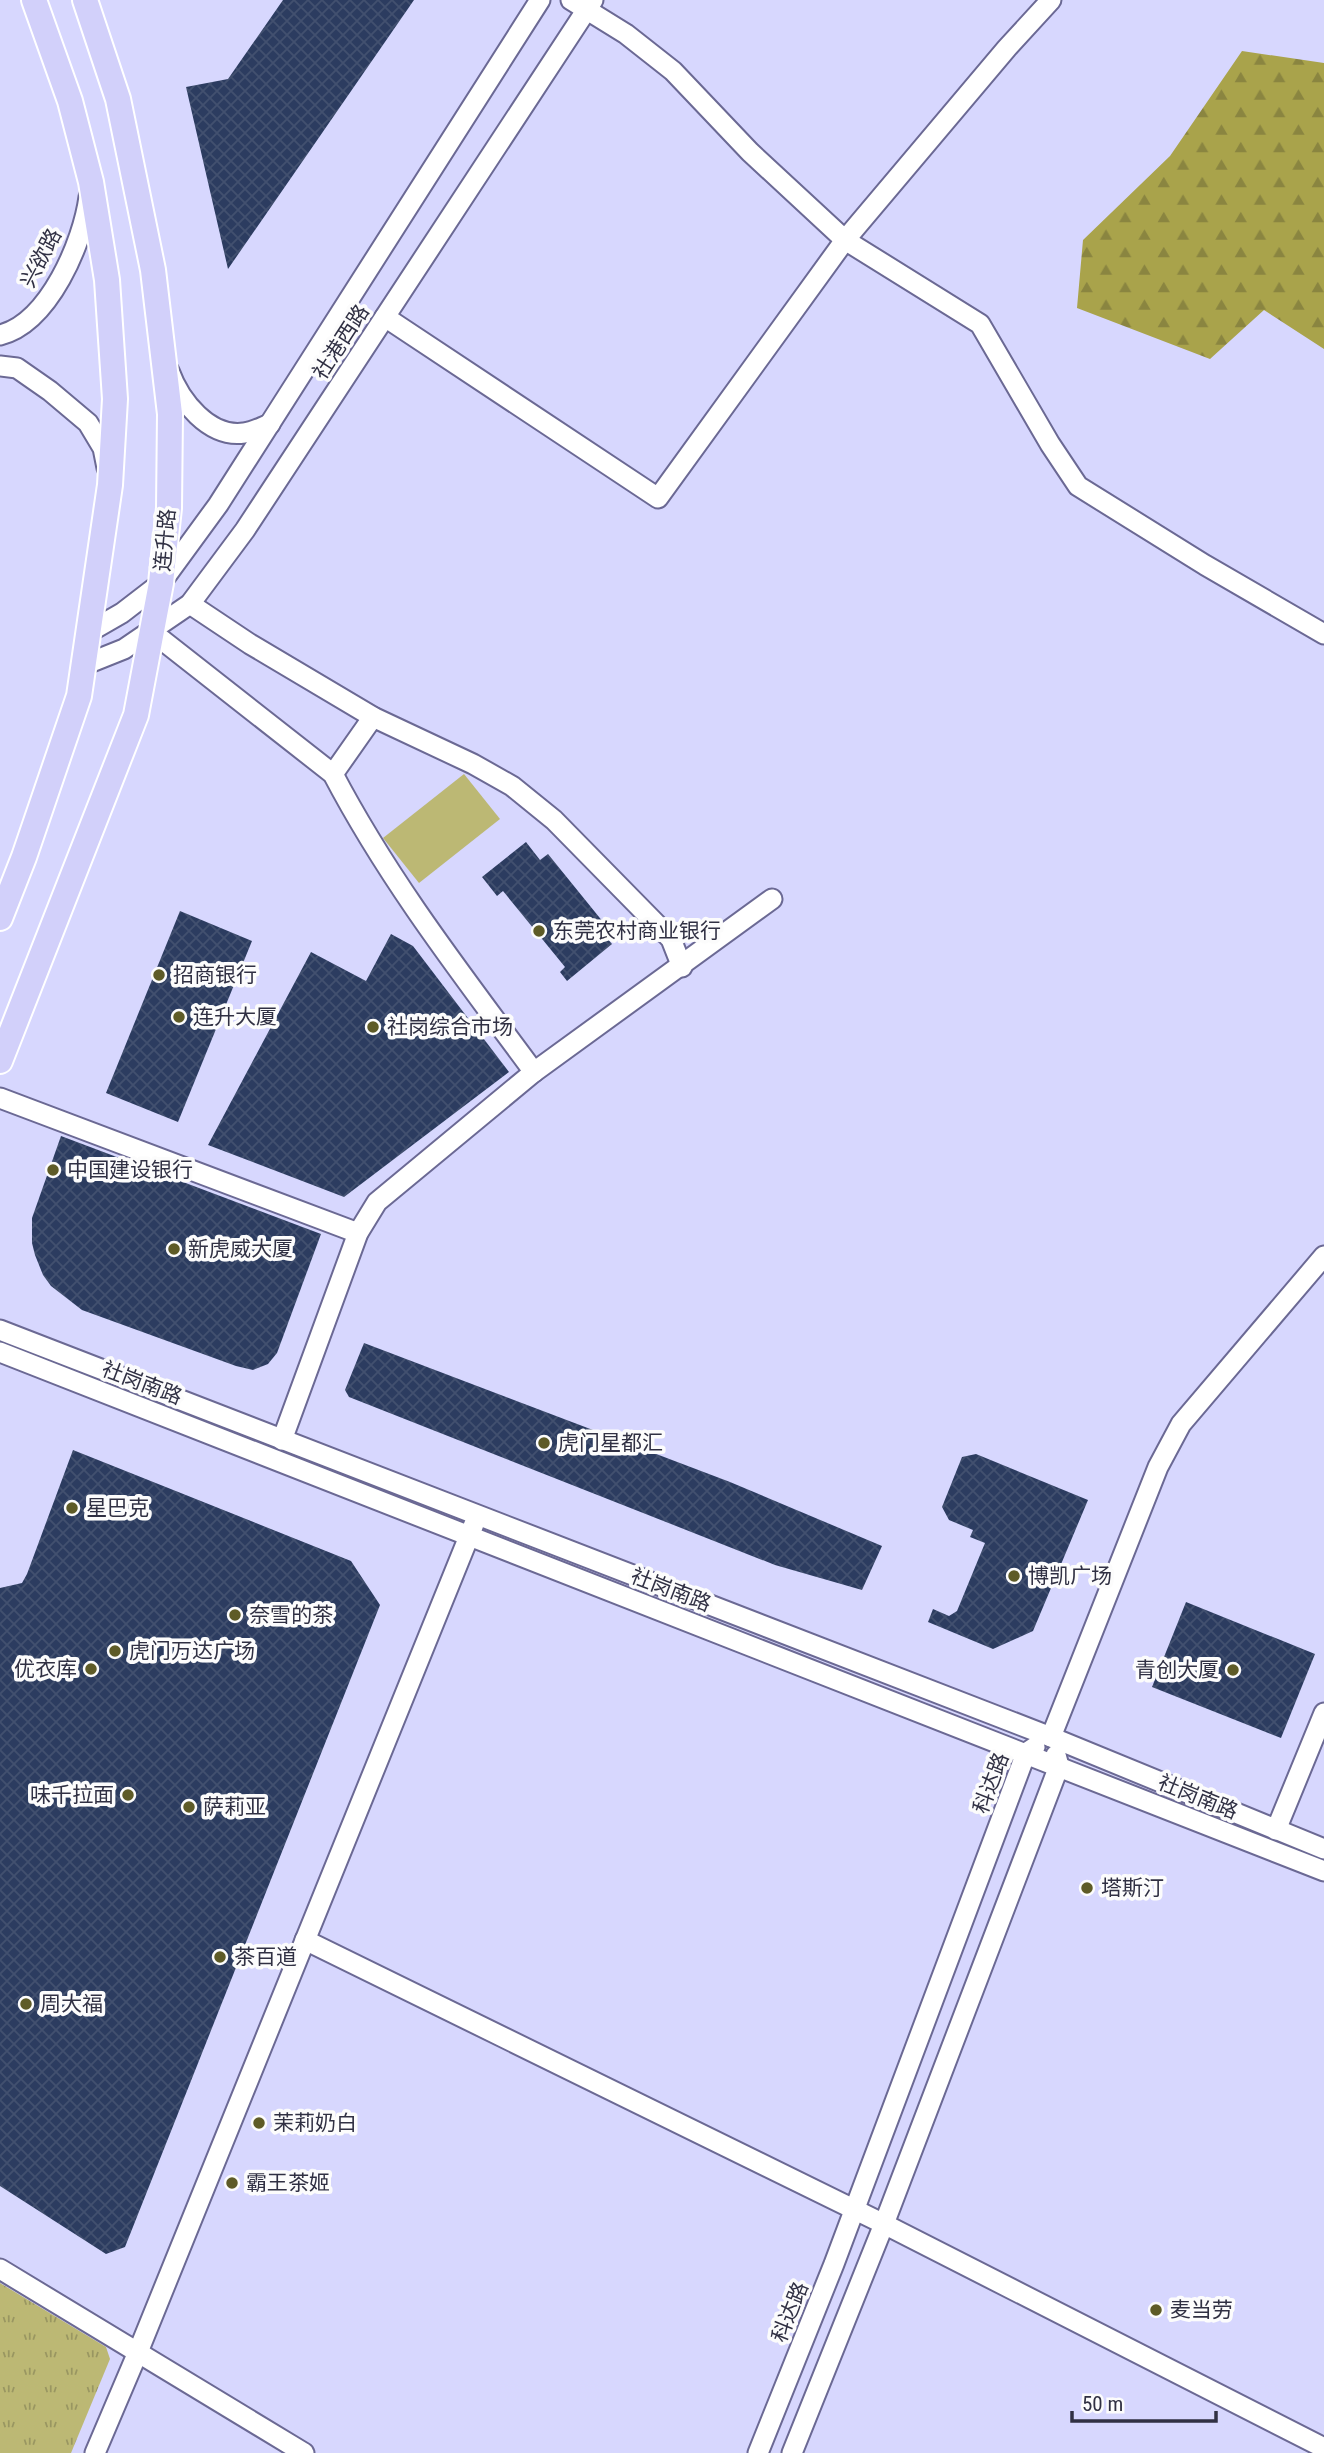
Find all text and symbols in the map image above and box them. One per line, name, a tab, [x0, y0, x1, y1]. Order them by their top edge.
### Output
street label: 兴欲路	[16, 225, 66, 291]
street label: 社港西路	[308, 300, 374, 384]
street label: 连升路	[150, 508, 180, 572]
place label: 东莞农村商业银行	[553, 919, 721, 943]
marker: 东莞农村商业银行	[531, 923, 547, 939]
place label: 招商银行	[173, 963, 257, 987]
marker: 招商银行	[151, 967, 167, 983]
place label: 连升大厦	[193, 1005, 277, 1029]
marker: 连升大厦	[171, 1009, 187, 1025]
place label: 社岗综合市场	[387, 1015, 513, 1039]
marker: 社岗综合市场	[365, 1019, 381, 1035]
place label: 中国建设银行	[67, 1158, 193, 1182]
marker: 中国建设银行	[45, 1162, 61, 1178]
place label: 新虎威大厦	[188, 1237, 293, 1261]
marker: 新虎威大厦	[166, 1241, 182, 1257]
street label: 社岗南路	[98, 1357, 186, 1409]
place label: 虎门星都汇	[558, 1431, 663, 1455]
marker: 虎门星都汇	[536, 1435, 552, 1451]
place label: 星巴克	[86, 1496, 149, 1520]
marker: 星巴克	[64, 1500, 80, 1516]
street label: 社岗南路	[627, 1564, 715, 1616]
place label: 博凯广场	[1028, 1564, 1112, 1588]
marker: 博凯广场	[1006, 1568, 1022, 1584]
place label: 奈雪的茶	[249, 1603, 333, 1627]
marker: 奈雪的茶	[227, 1607, 243, 1623]
place label: 虎门万达广场	[129, 1639, 255, 1663]
marker: 虎门万达广场	[107, 1643, 123, 1659]
place label: 优衣库	[14, 1657, 77, 1681]
place label: 青创大厦	[1135, 1658, 1219, 1682]
marker: 优衣库	[83, 1661, 99, 1677]
marker: 青创大厦	[1225, 1662, 1241, 1678]
street label: 科达路	[969, 1749, 1013, 1817]
street label: 社岗南路	[1155, 1770, 1241, 1824]
place label: 味千拉面	[30, 1783, 114, 1807]
marker: 味千拉面	[120, 1787, 136, 1803]
place label: 萨莉亚	[203, 1795, 266, 1819]
marker: 萨莉亚	[181, 1799, 197, 1815]
place label: 塔斯汀	[1101, 1876, 1164, 1900]
marker: 塔斯汀	[1079, 1880, 1095, 1896]
place label: 茶百道	[234, 1945, 297, 1969]
marker: 茶百道	[212, 1949, 228, 1965]
place label: 周大福	[40, 1992, 103, 2016]
marker: 周大福	[18, 1996, 34, 2012]
place label: 茉莉奶白	[273, 2111, 357, 2135]
marker: 茉莉奶白	[251, 2115, 267, 2131]
place label: 霸王茶姬	[246, 2171, 330, 2195]
marker: 霸王茶姬	[224, 2175, 240, 2191]
street label: 科达路	[767, 2278, 813, 2346]
place label: 麦当劳	[1170, 2298, 1233, 2322]
marker: 麦当劳	[1148, 2302, 1164, 2318]
scale bar	[1072, 2380, 1216, 2424]
text: 50 m	[1082, 2392, 1123, 2416]

